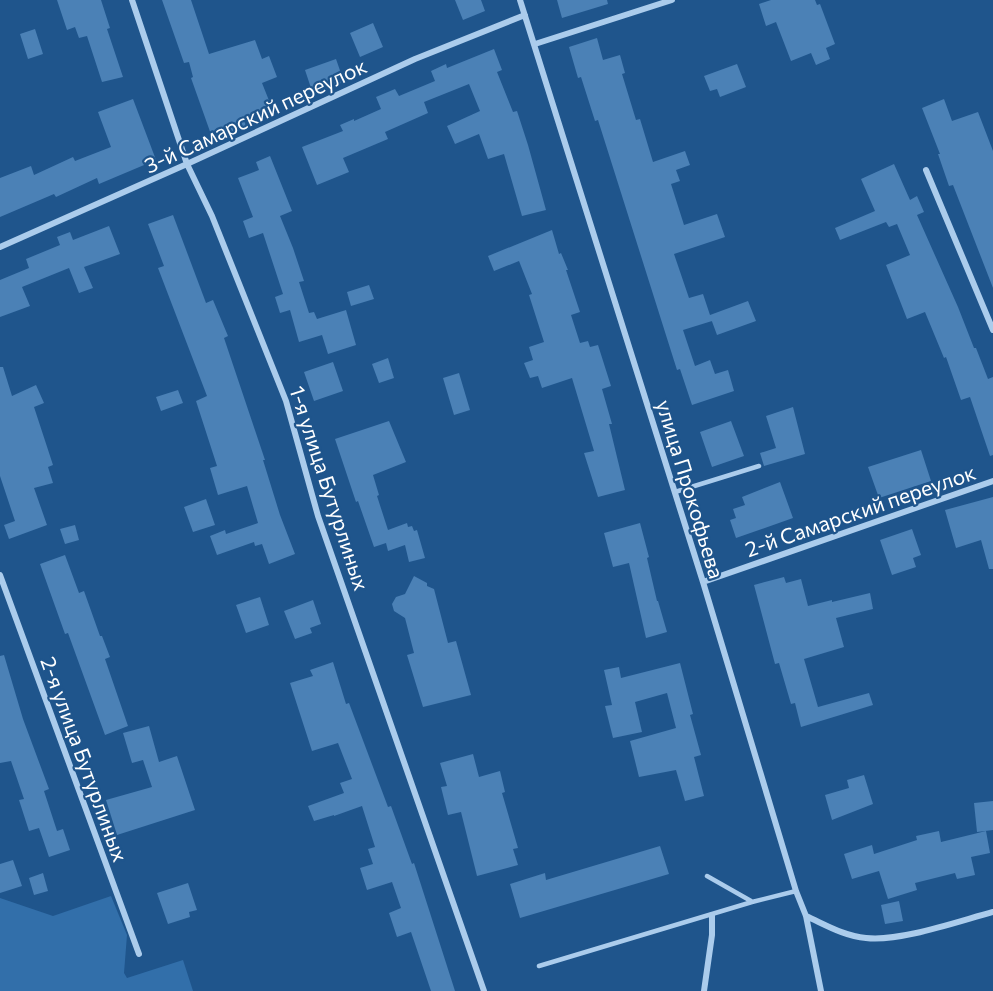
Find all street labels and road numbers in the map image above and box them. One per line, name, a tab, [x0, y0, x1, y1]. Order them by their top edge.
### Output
street label: 3-й Самарский переулок	[140, 52, 370, 178]
street label: 1-я улица Бутурлиных	[285, 383, 375, 593]
street label: улица Прокофьева	[652, 397, 730, 581]
street label: 2-й Самарский переулок	[742, 459, 978, 561]
street label: 2-я улица Бутурлиных	[36, 653, 134, 865]

